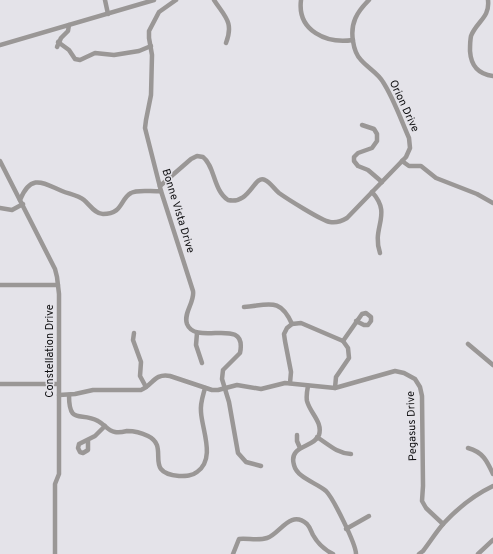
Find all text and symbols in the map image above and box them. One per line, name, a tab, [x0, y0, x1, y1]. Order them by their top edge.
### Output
street label: Orion Drive	[386, 78, 422, 134]
street label: Bonne Vista Drive	[158, 167, 198, 255]
street label: Constellation Drive	[43, 304, 57, 398]
street label: Pegasus Drive	[404, 391, 420, 461]

